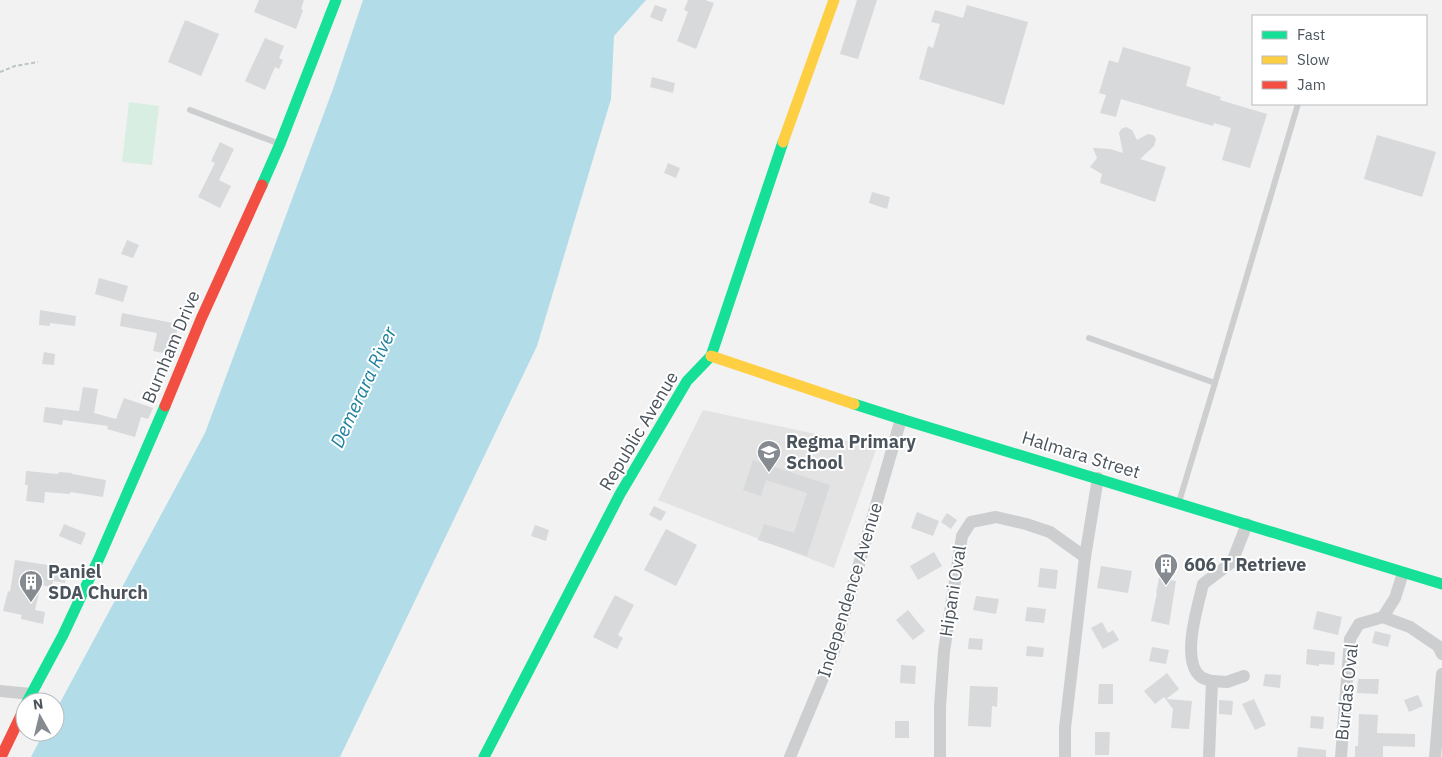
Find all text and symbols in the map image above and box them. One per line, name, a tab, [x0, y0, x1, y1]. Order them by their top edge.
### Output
legend	[1252, 15, 1427, 105]
text: Fast	[1297, 25, 1325, 44]
text: Slow	[1297, 50, 1330, 69]
text: Jam	[1297, 75, 1326, 94]
street label: Burnham Drive	[136, 287, 205, 407]
water label: Demerara River	[325, 322, 402, 451]
street label: Republic Avenue	[594, 367, 683, 495]
street label: Halmara Street	[1019, 426, 1143, 483]
place label: Regma Primary School	[786, 430, 916, 474]
school or university icon: Regma Primary School	[756, 439, 782, 473]
street label: Independence Avenue	[812, 499, 887, 680]
street label: Hipani Oval	[934, 543, 971, 638]
building icon: 606 T Retrieve	[1153, 552, 1179, 586]
place label: 606 T Retrieve	[1184, 553, 1306, 576]
place label: Paniel SDA Church	[48, 560, 148, 604]
building icon: Paniel SDA Church	[18, 569, 44, 603]
street label: Burdas Oval	[1330, 642, 1363, 742]
north arrow	[15, 692, 65, 742]
text: N	[32, 695, 44, 714]

